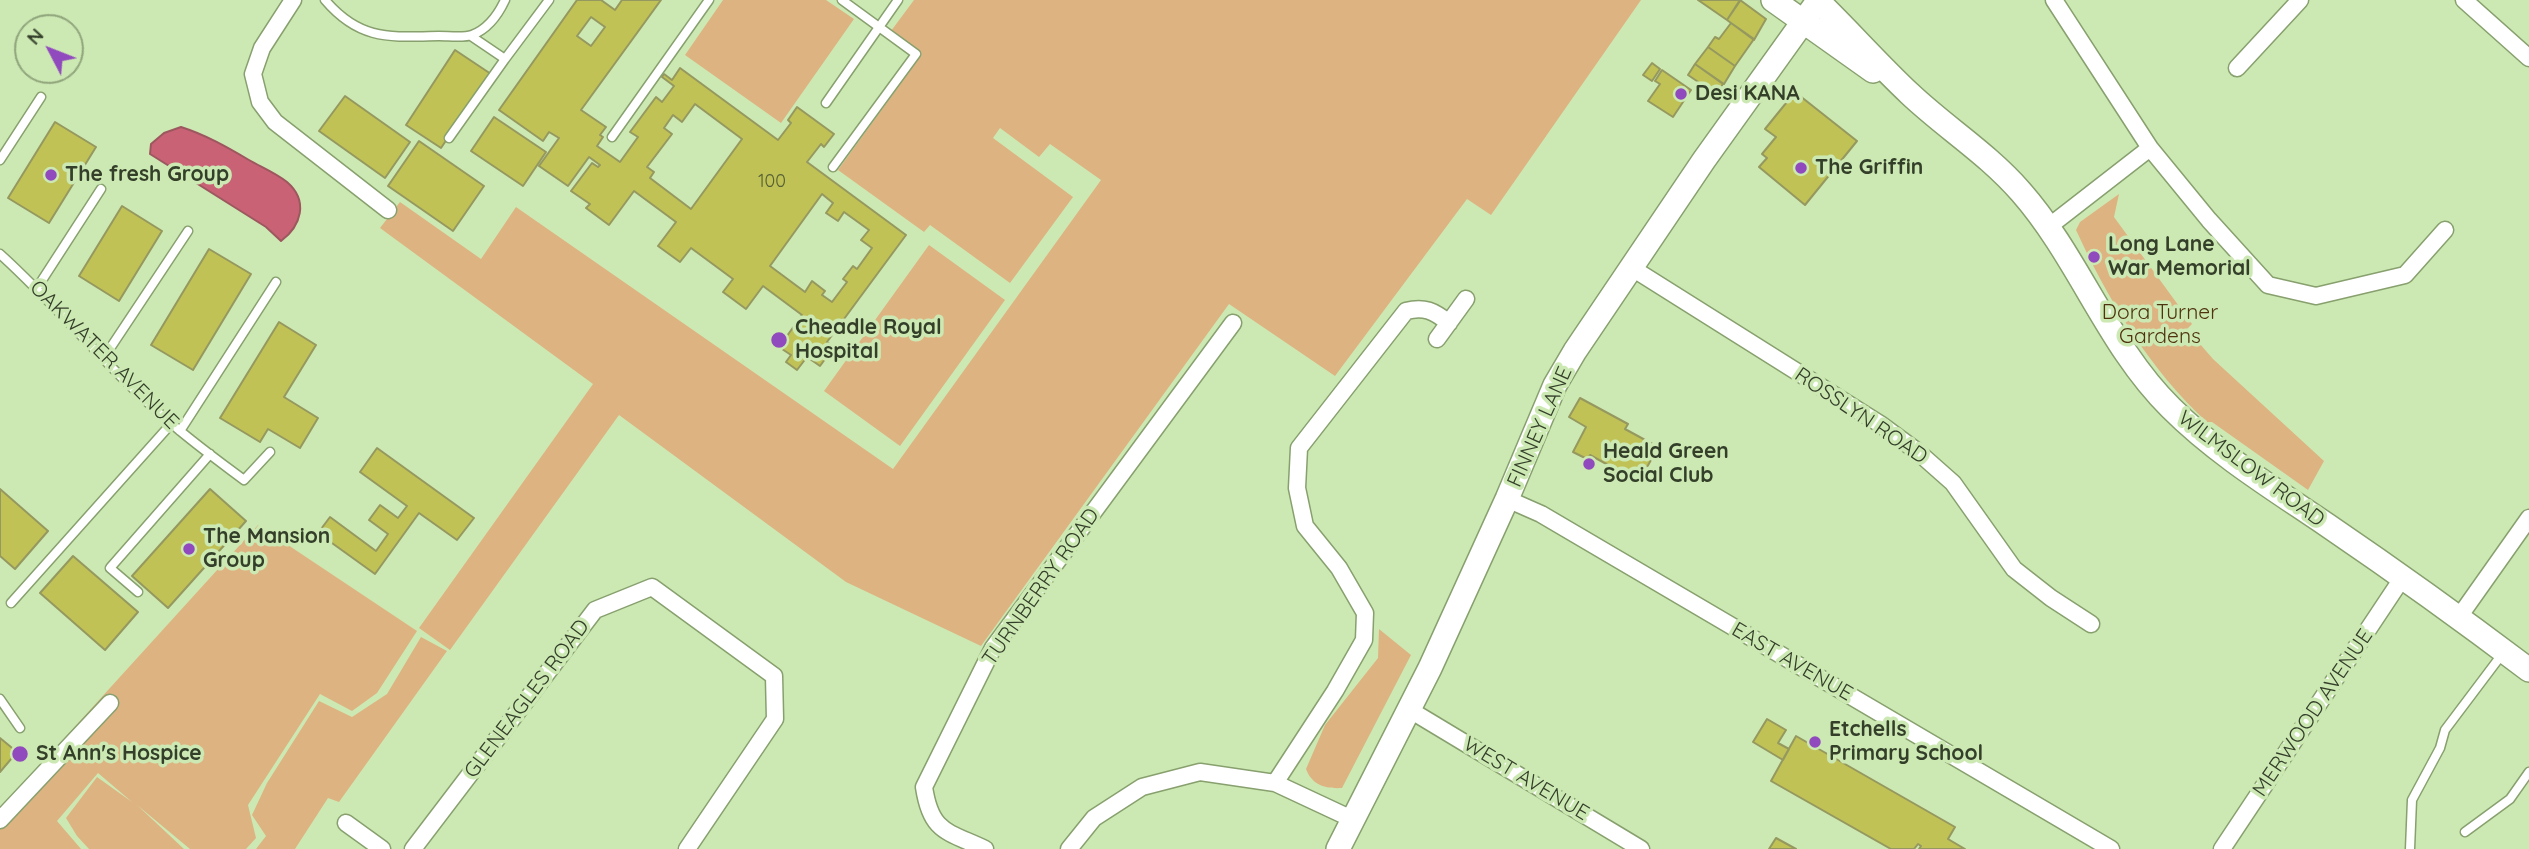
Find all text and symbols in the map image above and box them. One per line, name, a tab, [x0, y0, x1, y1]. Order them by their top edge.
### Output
north arrow	[14, 14, 84, 84]
text: N	[21, 23, 48, 50]
place label: Desi KANA	[1695, 81, 1800, 107]
marker: Desi KANA	[1673, 86, 1689, 102]
place label: The Griffin	[1815, 155, 1923, 181]
marker: The Griffin	[1793, 160, 1809, 176]
place label: The fresh Group	[65, 162, 229, 188]
marker: The fresh Group	[43, 167, 59, 183]
house number: 100	[758, 171, 786, 193]
place label: Long Lane War Memorial	[2108, 232, 2251, 282]
marker: Long Lane War Memorial	[2086, 249, 2102, 265]
street label: OAKWATER AVENUE	[24, 275, 184, 435]
park label: Dora Turner Gardens	[2102, 300, 2218, 350]
place label: Cheadle Royal Hospital	[795, 315, 942, 365]
marker: Cheadle Royal Hospital	[769, 330, 789, 350]
street label: ROSSLYN ROAD	[1790, 362, 1932, 470]
street label: FINNEY LANE	[1502, 363, 1578, 491]
street label: WILMSLOW ROAD	[2173, 406, 2329, 532]
place label: Heald Green Social Club	[1603, 439, 1729, 489]
marker: Heald Green Social Club	[1581, 456, 1597, 472]
street label: TURNBERRY ROAD	[977, 503, 1105, 671]
place label: The Mansion Group	[203, 524, 330, 574]
marker: The Mansion Group	[181, 541, 197, 557]
street label: GLENEAGLES ROAD	[459, 615, 595, 783]
street label: EAST AVENUE	[1727, 617, 1857, 707]
street label: MERWOOD AVENUE	[2248, 625, 2378, 801]
place label: Etchells Primary School	[1829, 717, 1983, 767]
street label: WEST AVENUE	[1459, 732, 1593, 826]
marker: Etchells Primary School	[1807, 734, 1823, 750]
place label: St Ann's Hospice	[36, 741, 202, 767]
marker: St Ann's Hospice	[10, 744, 30, 764]

